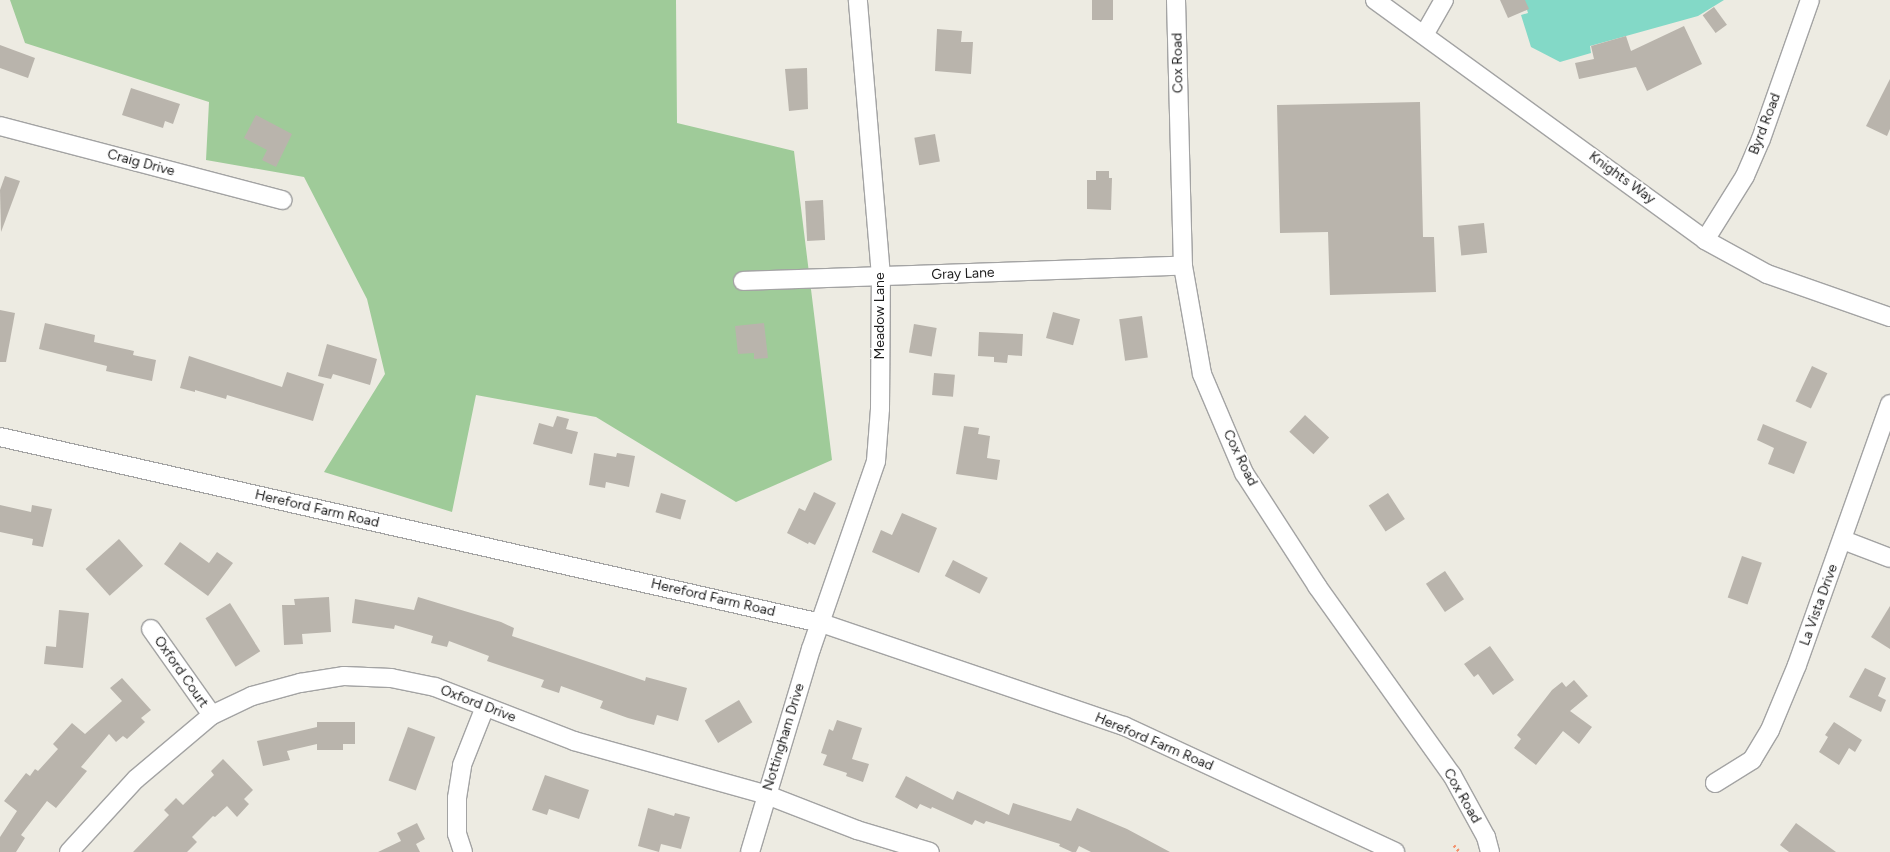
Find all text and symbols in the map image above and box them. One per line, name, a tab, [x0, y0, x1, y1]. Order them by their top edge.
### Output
street label: Cox Road	[1169, 33, 1187, 93]
street label: Byrd Road	[1746, 91, 1784, 157]
street label: Craig Drive	[105, 146, 177, 180]
street label: Knights Way	[1585, 148, 1659, 208]
street label: Gray Lane	[931, 265, 995, 283]
street label: Meadow Lane	[872, 272, 888, 360]
street label: Cox Road	[1219, 427, 1261, 489]
street label: Hereford Farm Road	[253, 487, 381, 531]
street label: La Vista Drive	[1796, 562, 1842, 648]
street label: Hereford Farm Road	[649, 576, 777, 620]
street label: Oxford Court	[150, 633, 212, 711]
street label: Nottingham Drive	[760, 681, 808, 793]
street label: Oxford Drive	[438, 682, 518, 726]
street label: Hereford Farm Road	[1092, 709, 1216, 775]
street label: Cox Road	[1440, 766, 1484, 826]

